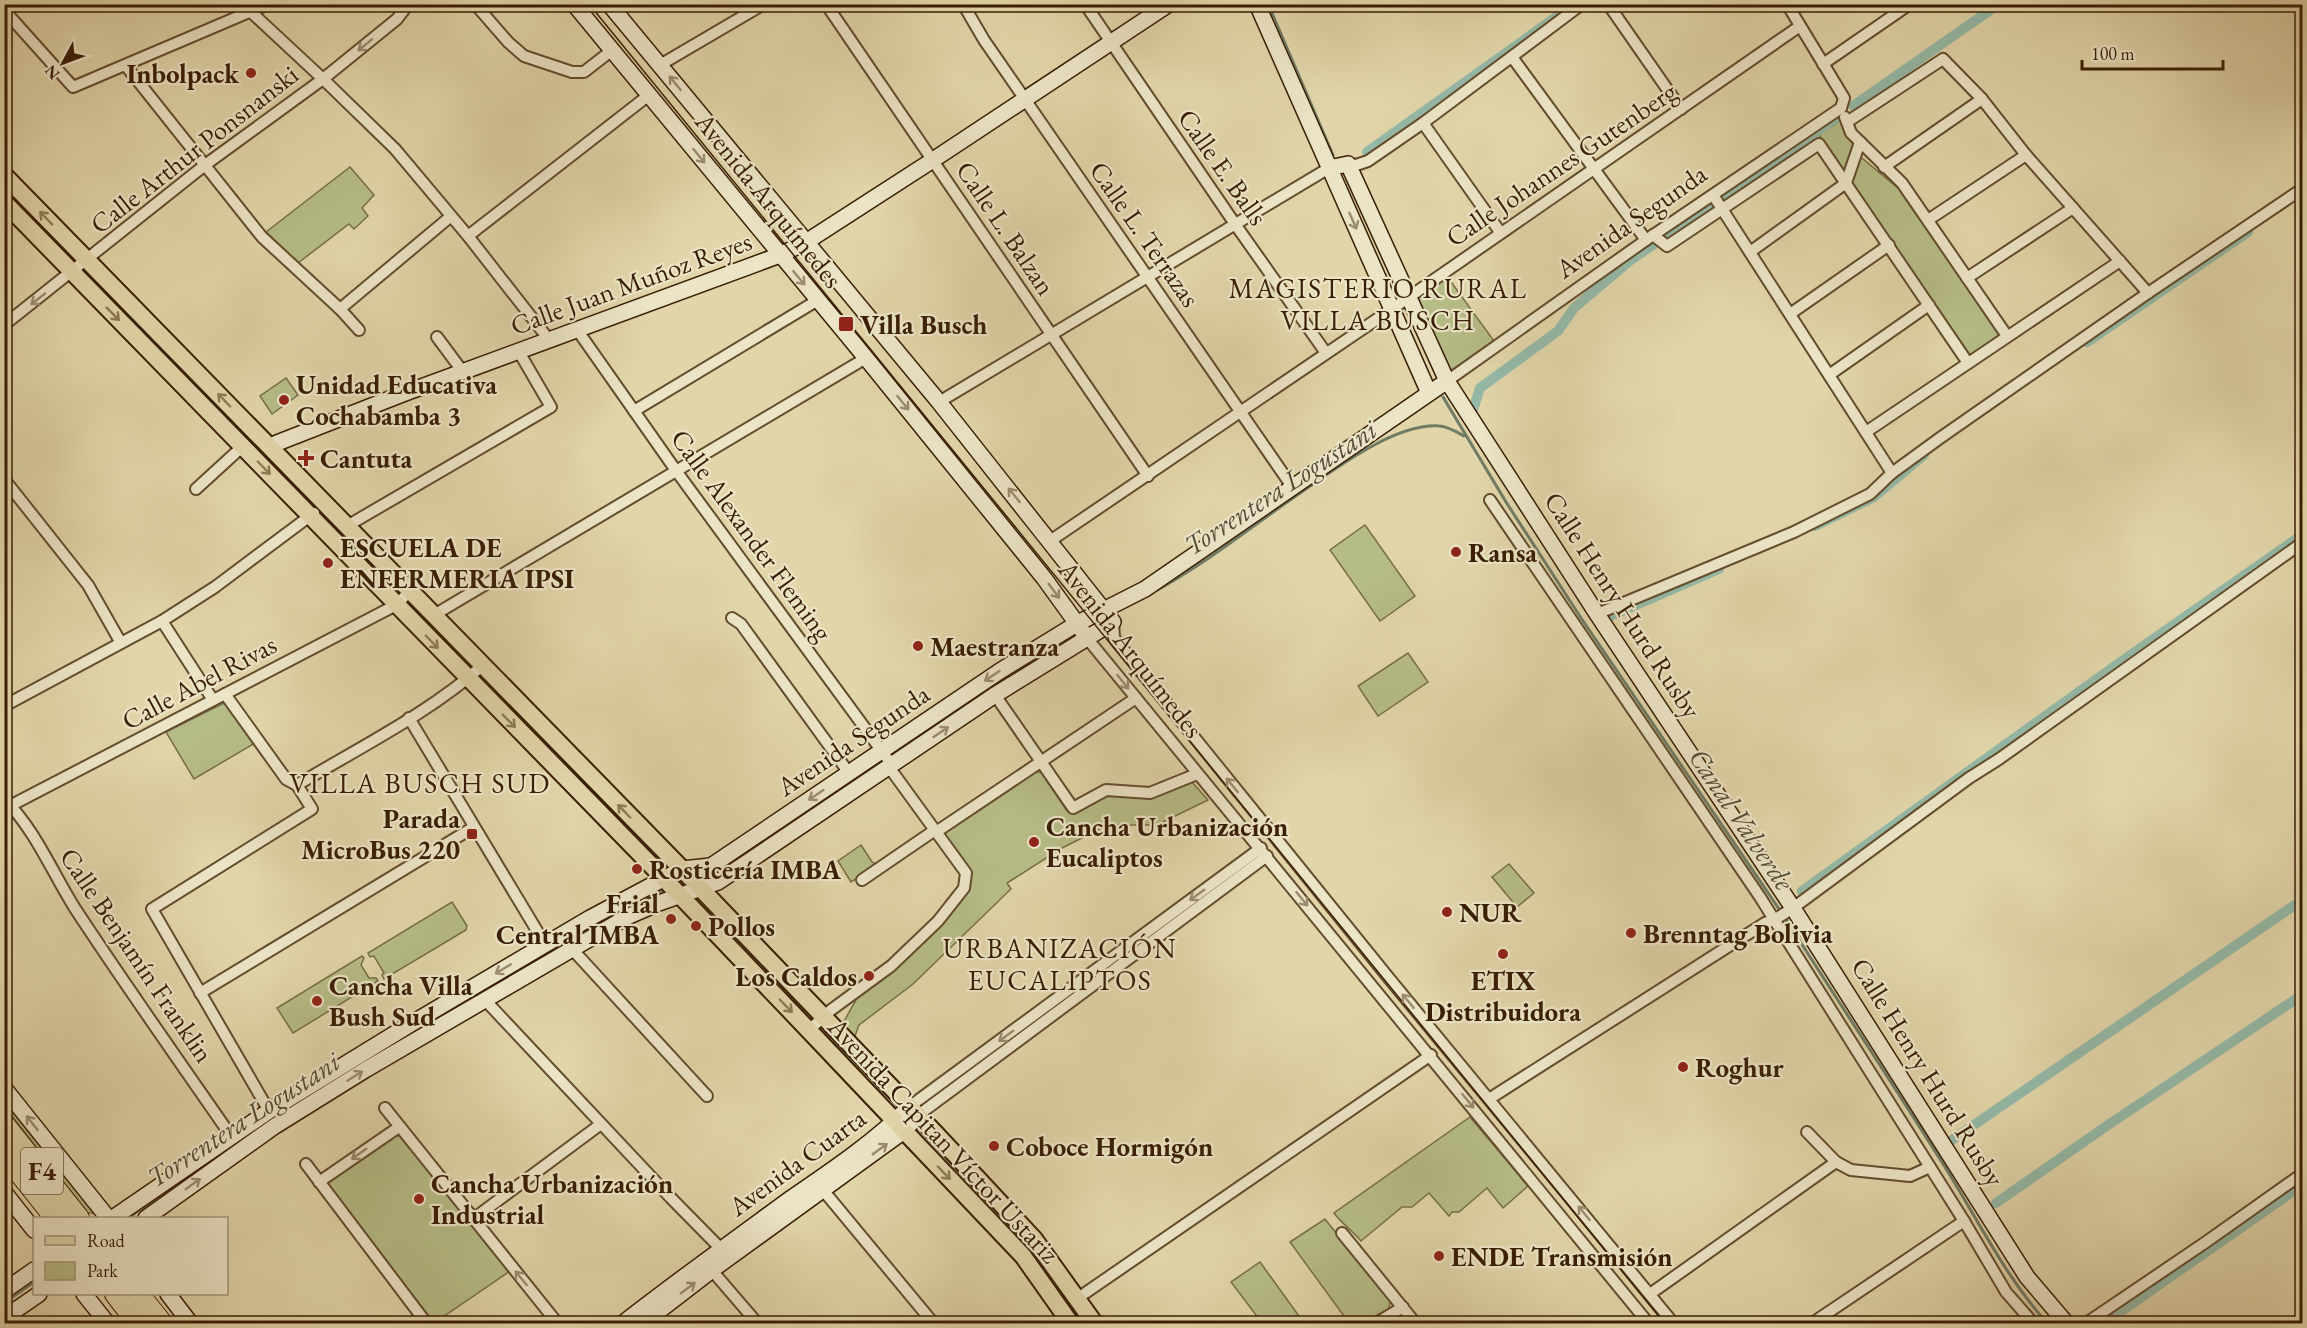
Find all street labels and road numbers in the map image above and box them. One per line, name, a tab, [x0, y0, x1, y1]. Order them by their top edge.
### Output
street label: Calle Arthur Ponsnanski	[83, 57, 305, 241]
street label: Calle Johannes Gutenberg	[1439, 74, 1683, 254]
street label: Calle E. Balls	[1170, 102, 1276, 232]
street label: Avenida Arquímedes	[687, 104, 851, 295]
street label: Calle L. Balzan	[948, 154, 1064, 302]
street label: Calle L. Terrazas	[1082, 154, 1208, 314]
street label: Avenida Segunda	[1548, 156, 1714, 287]
street label: Calle Juan Muñoz Reyes	[506, 223, 756, 343]
street label: Calle Alexander Fleming	[663, 422, 841, 648]
street label: Calle Henry Hurd Rusby	[1537, 485, 1709, 725]
street label: Avenida Arquímedes	[1050, 552, 1211, 745]
street label: Calle Abel Rivas	[115, 626, 283, 738]
street label: Avenida Segunda	[769, 676, 936, 805]
street label: Calle Benjamín Franklin	[52, 841, 222, 1069]
street label: Calle Henry Hurd Rusby	[1843, 951, 2013, 1193]
street label: Avenida Capitan Víctor Ustariz	[820, 1009, 1068, 1271]
street label: Avenida Cuarta	[721, 1100, 873, 1224]
road number: F4	[21, 1148, 63, 1194]

